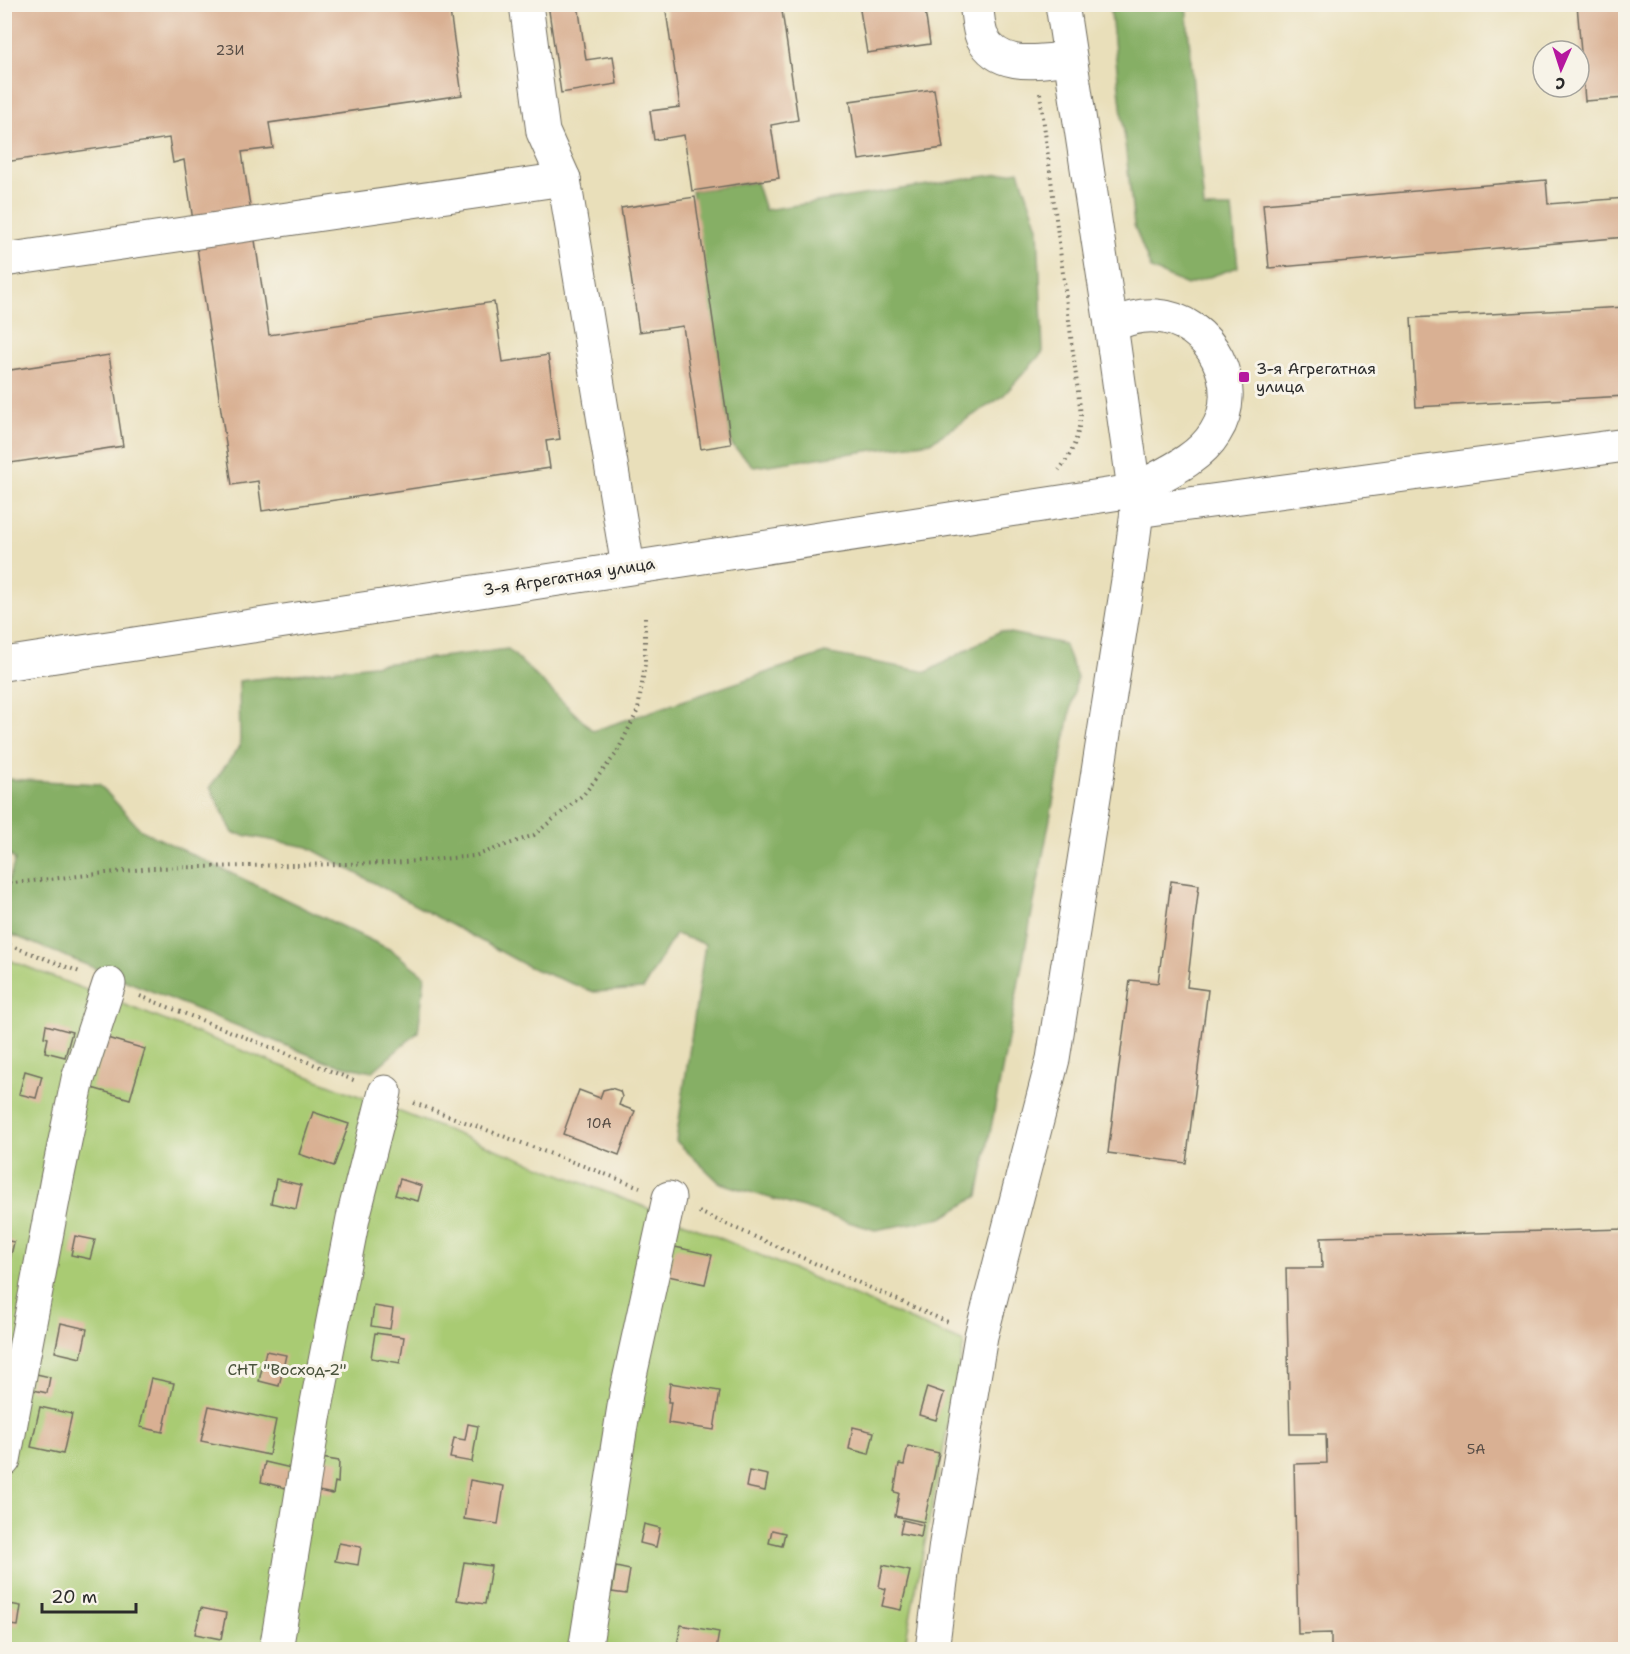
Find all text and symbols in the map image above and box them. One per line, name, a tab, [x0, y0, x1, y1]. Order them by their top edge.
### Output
north arrow	[1531, 39, 1591, 99]
house number: 23И	[216, 41, 244, 59]
text: С	[1555, 73, 1566, 94]
place label: 3-я Агрегатная улица	[1256, 358, 1376, 397]
marker: 3-я Агрегатная улица	[1237, 370, 1251, 384]
street label: 3-я Агрегатная улица	[482, 553, 657, 600]
house number: 10А	[586, 1114, 612, 1132]
park label: СНТ "Восход-2"	[227, 1359, 347, 1380]
house number: 5А	[1467, 1440, 1485, 1458]
scale bar	[42, 1576, 136, 1614]
text: 20 m	[51, 1585, 97, 1609]

